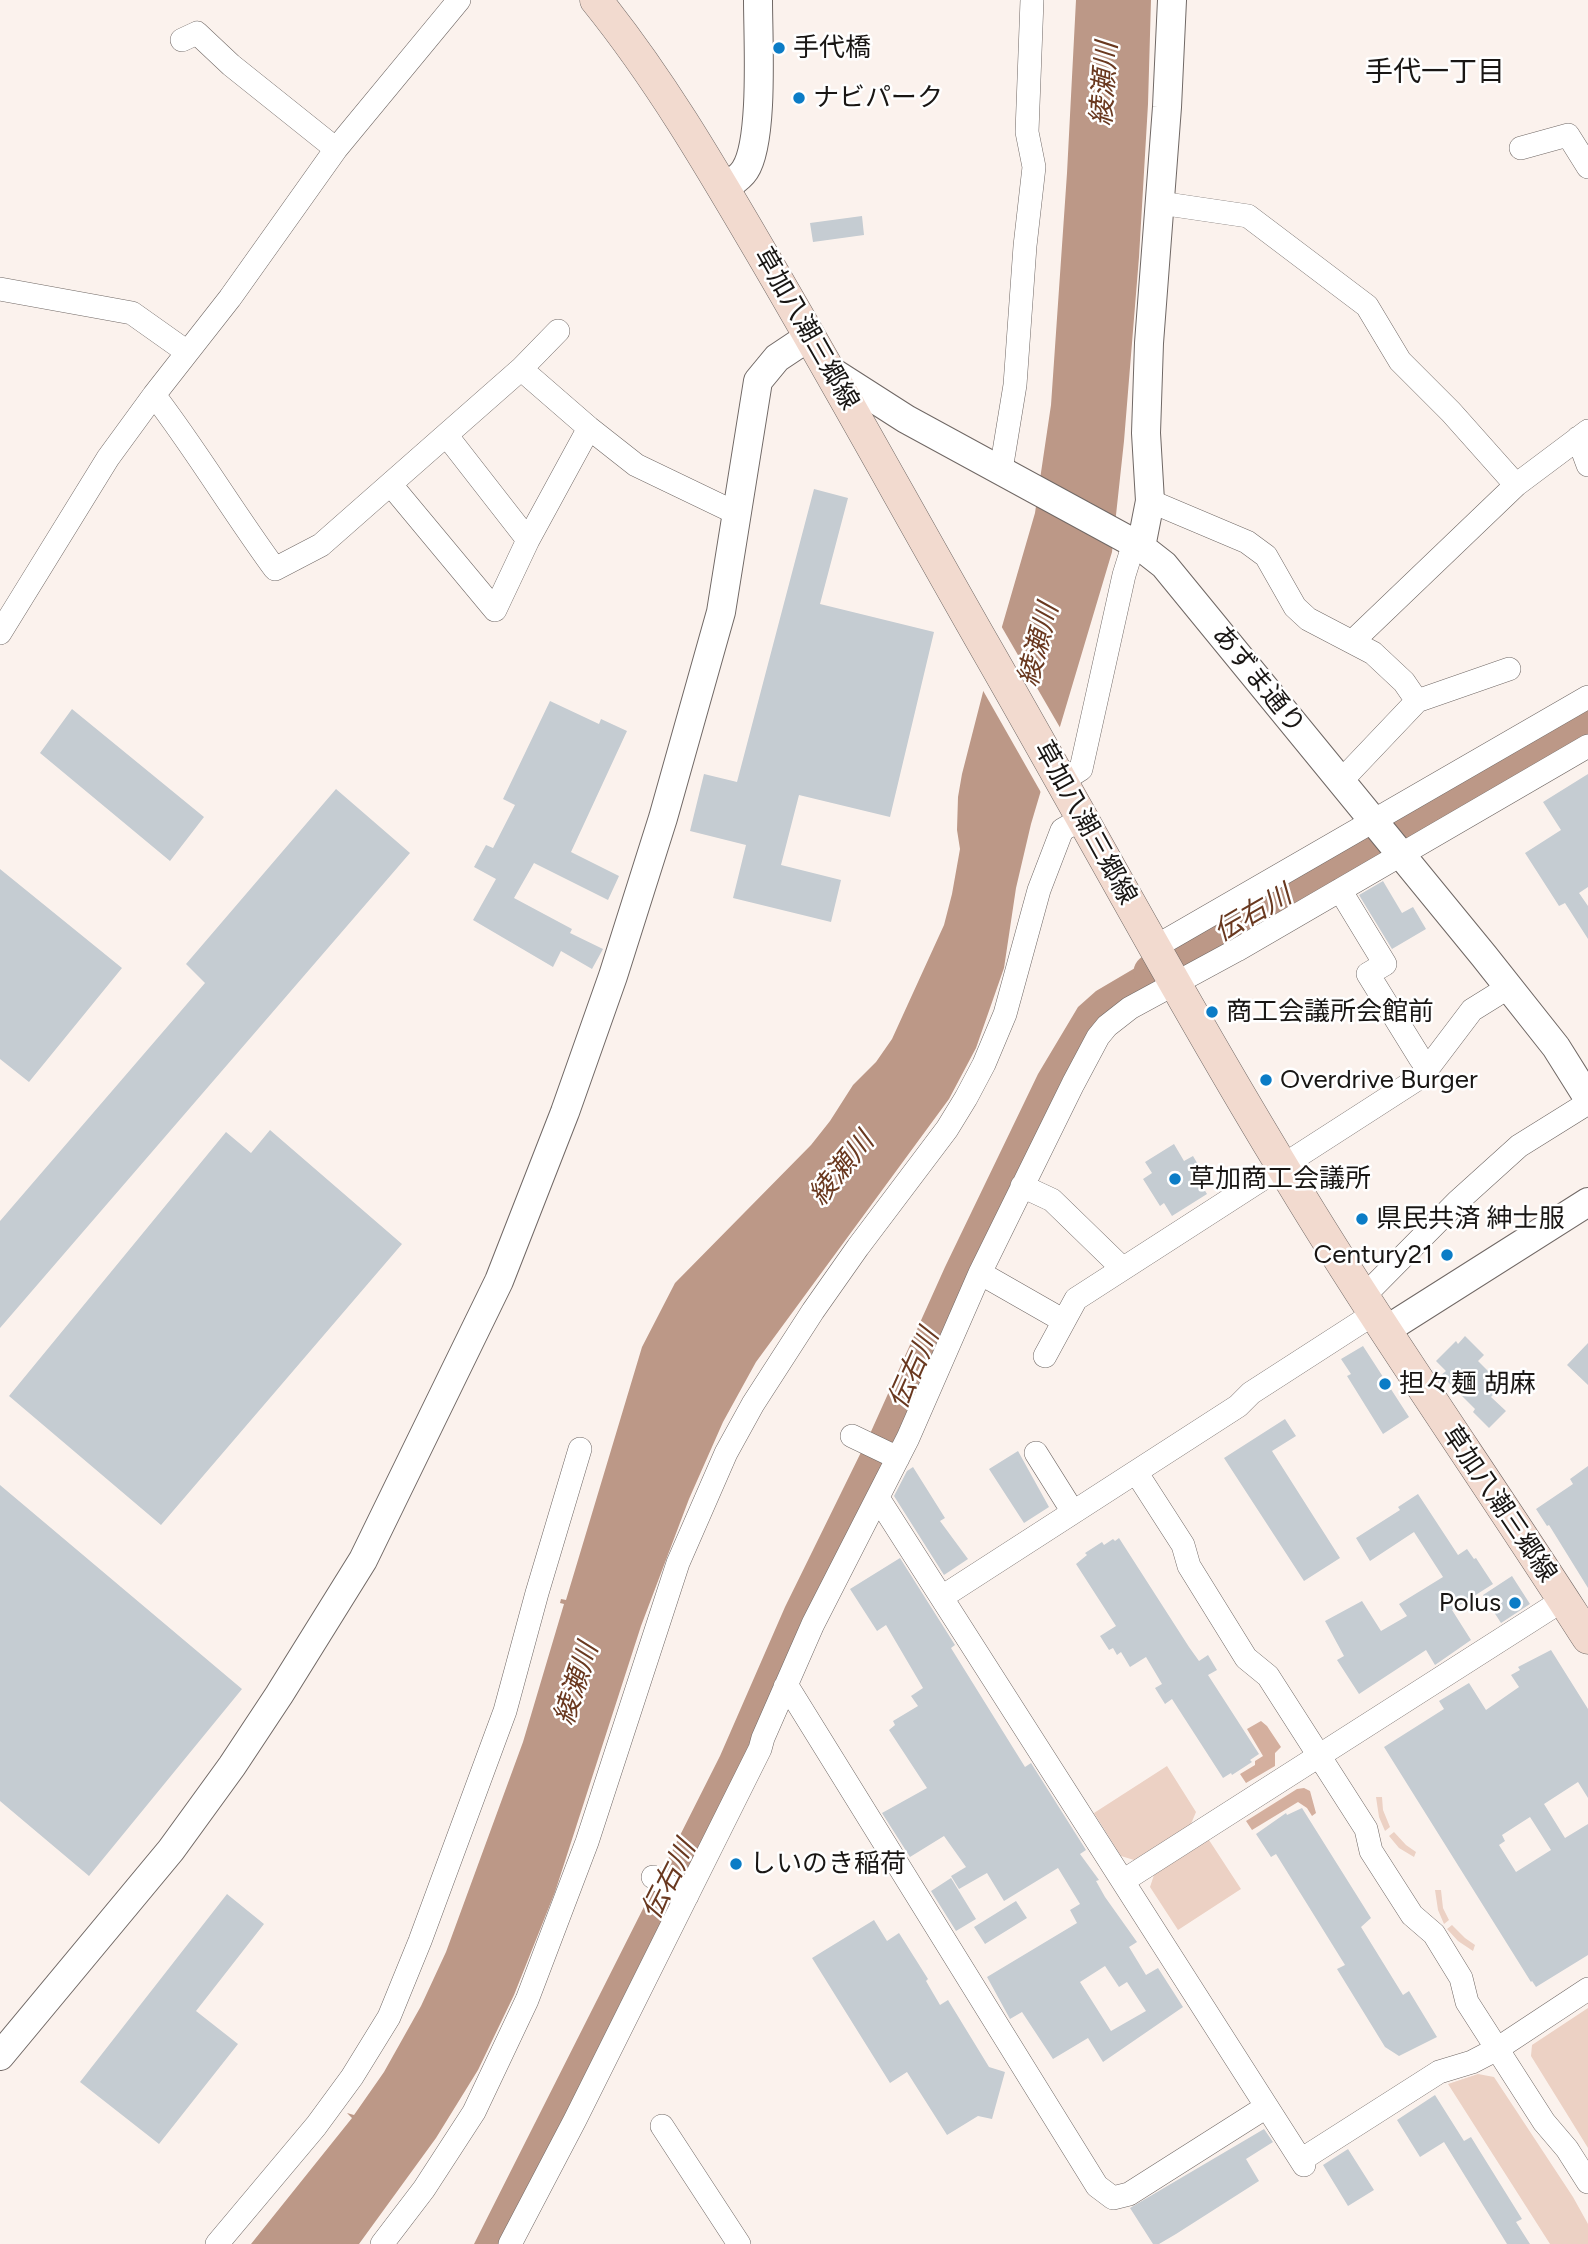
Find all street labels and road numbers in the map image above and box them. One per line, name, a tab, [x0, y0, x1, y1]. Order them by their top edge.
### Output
street label: 草加八潮三郷線	[747, 242, 865, 416]
street label: あずま通り	[1205, 620, 1311, 740]
street label: 草加八潮三郷線	[1027, 736, 1143, 910]
street label: 草加八潮三郷線	[1435, 1420, 1563, 1588]

